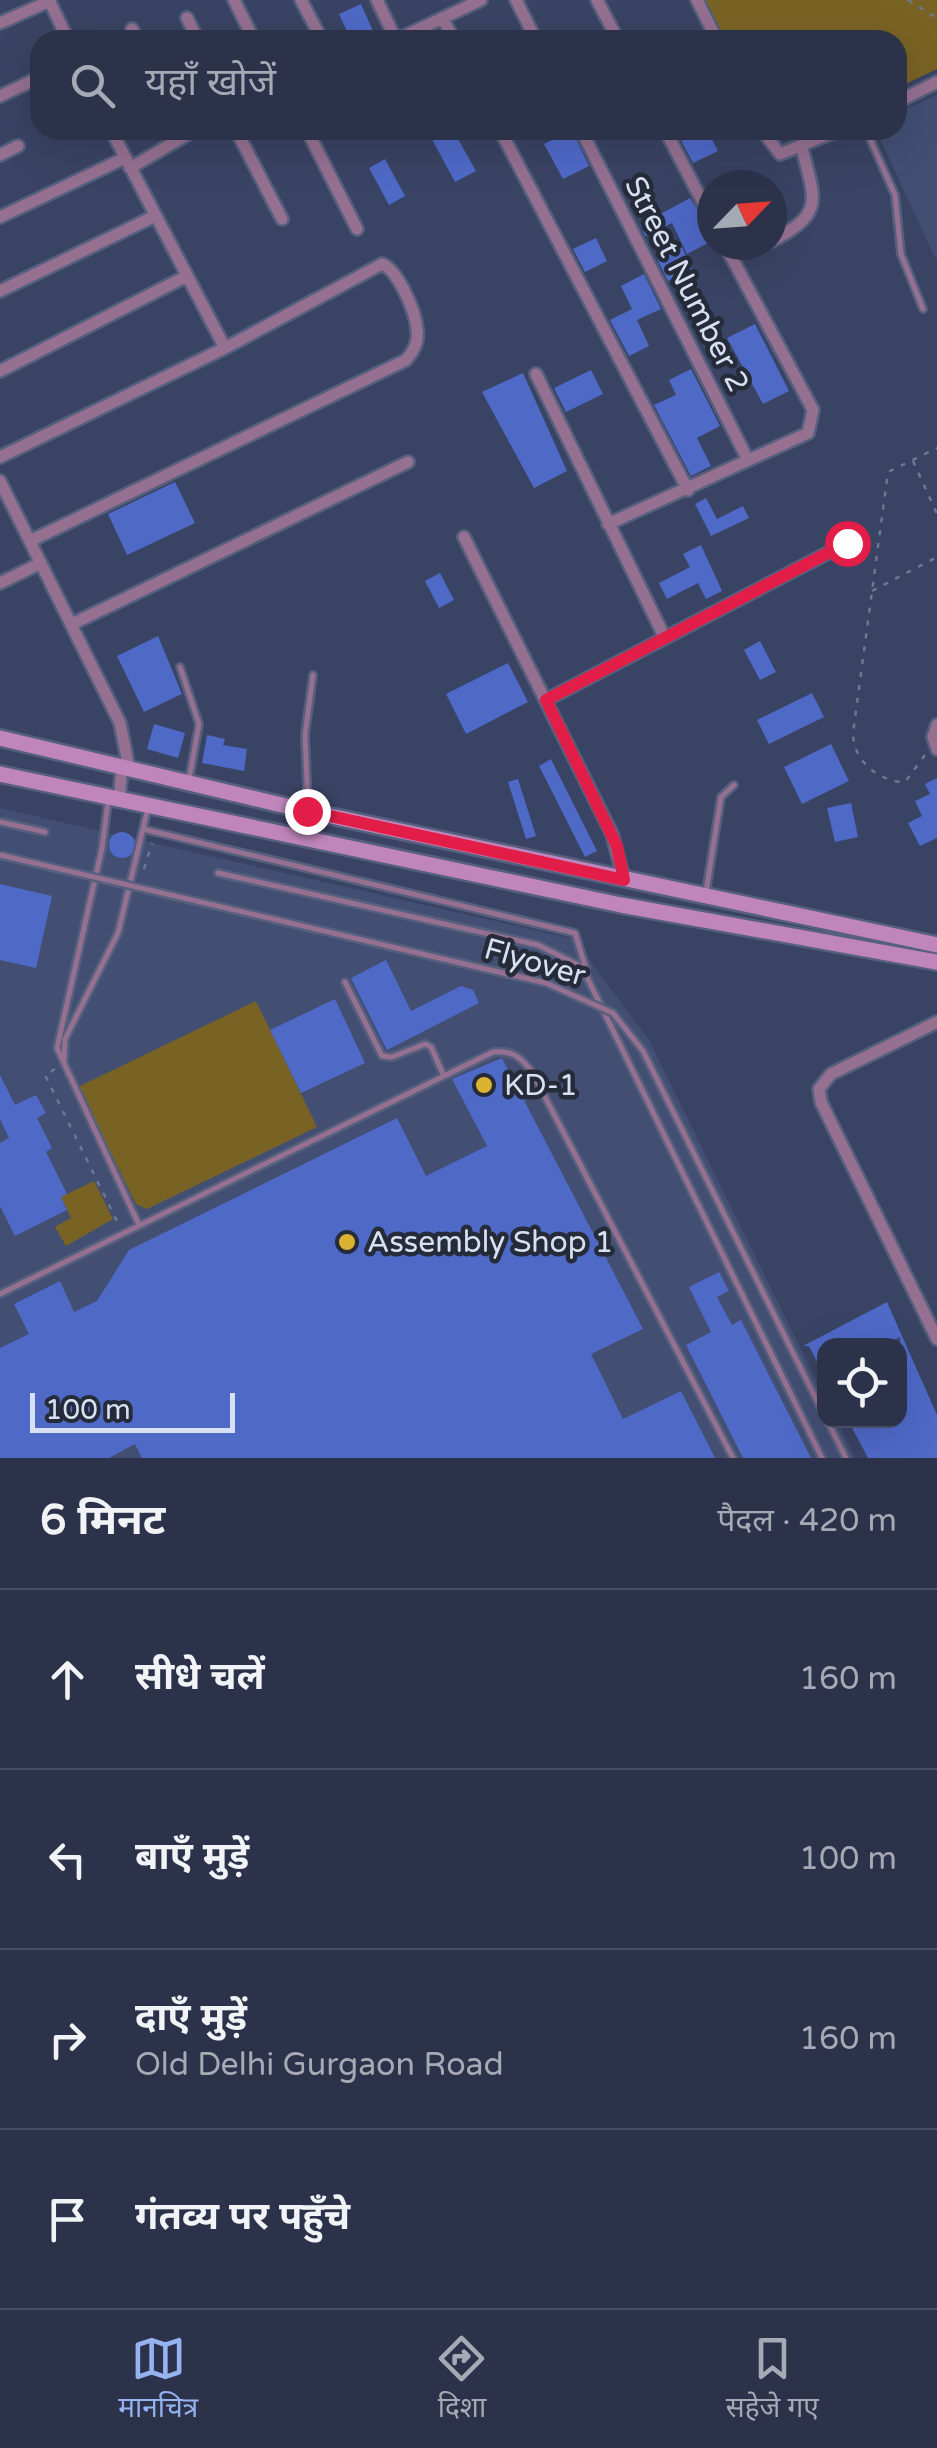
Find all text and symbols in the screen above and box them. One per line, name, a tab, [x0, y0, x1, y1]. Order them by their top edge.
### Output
search box	[30, 30, 907, 140]
icon: search	[65, 58, 120, 113]
text: यहाँ खोजें	[145, 60, 276, 106]
street label: Street Number 2	[616, 170, 757, 398]
north arrow	[697, 170, 787, 260]
route start	[825, 521, 871, 567]
route end	[285, 789, 331, 835]
street label: Flyover	[480, 930, 590, 995]
place label: KD-1	[504, 1067, 578, 1104]
marker: KD-1	[473, 1074, 495, 1096]
place label: Assembly Shop 1	[367, 1224, 613, 1261]
marker: Assembly Shop 1	[336, 1231, 358, 1253]
map controls	[817, 1338, 907, 1428]
button: locate	[817, 1338, 907, 1428]
scale bar	[30, 1388, 235, 1432]
text: 100 m	[45, 1393, 131, 1427]
text: 6 मिनट	[40, 1495, 165, 1546]
text: पैदल · 420 m	[717, 1502, 897, 1540]
icon: ahead	[40, 1652, 95, 1707]
text: सीधे चलें	[135, 1654, 265, 1700]
text: 160 m	[799, 1660, 897, 1698]
icon: left	[40, 1832, 95, 1887]
text: बाएँ मुड़ें	[135, 1834, 249, 1880]
text: 100 m	[799, 1840, 897, 1878]
text: दाएँ मुड़ें	[135, 1995, 247, 2041]
icon: right	[40, 2012, 95, 2067]
text: 160 m	[799, 2020, 897, 2058]
text: Old Delhi Gurgaon Road	[135, 2046, 504, 2084]
icon: arrive	[40, 2192, 95, 2247]
text: गंतव्य पर पहुँचे	[135, 2194, 350, 2240]
tab: मानचित्र	[118, 2331, 198, 2428]
tab: दिशा	[434, 2331, 489, 2428]
tab: सहेजे गए	[726, 2331, 819, 2428]

